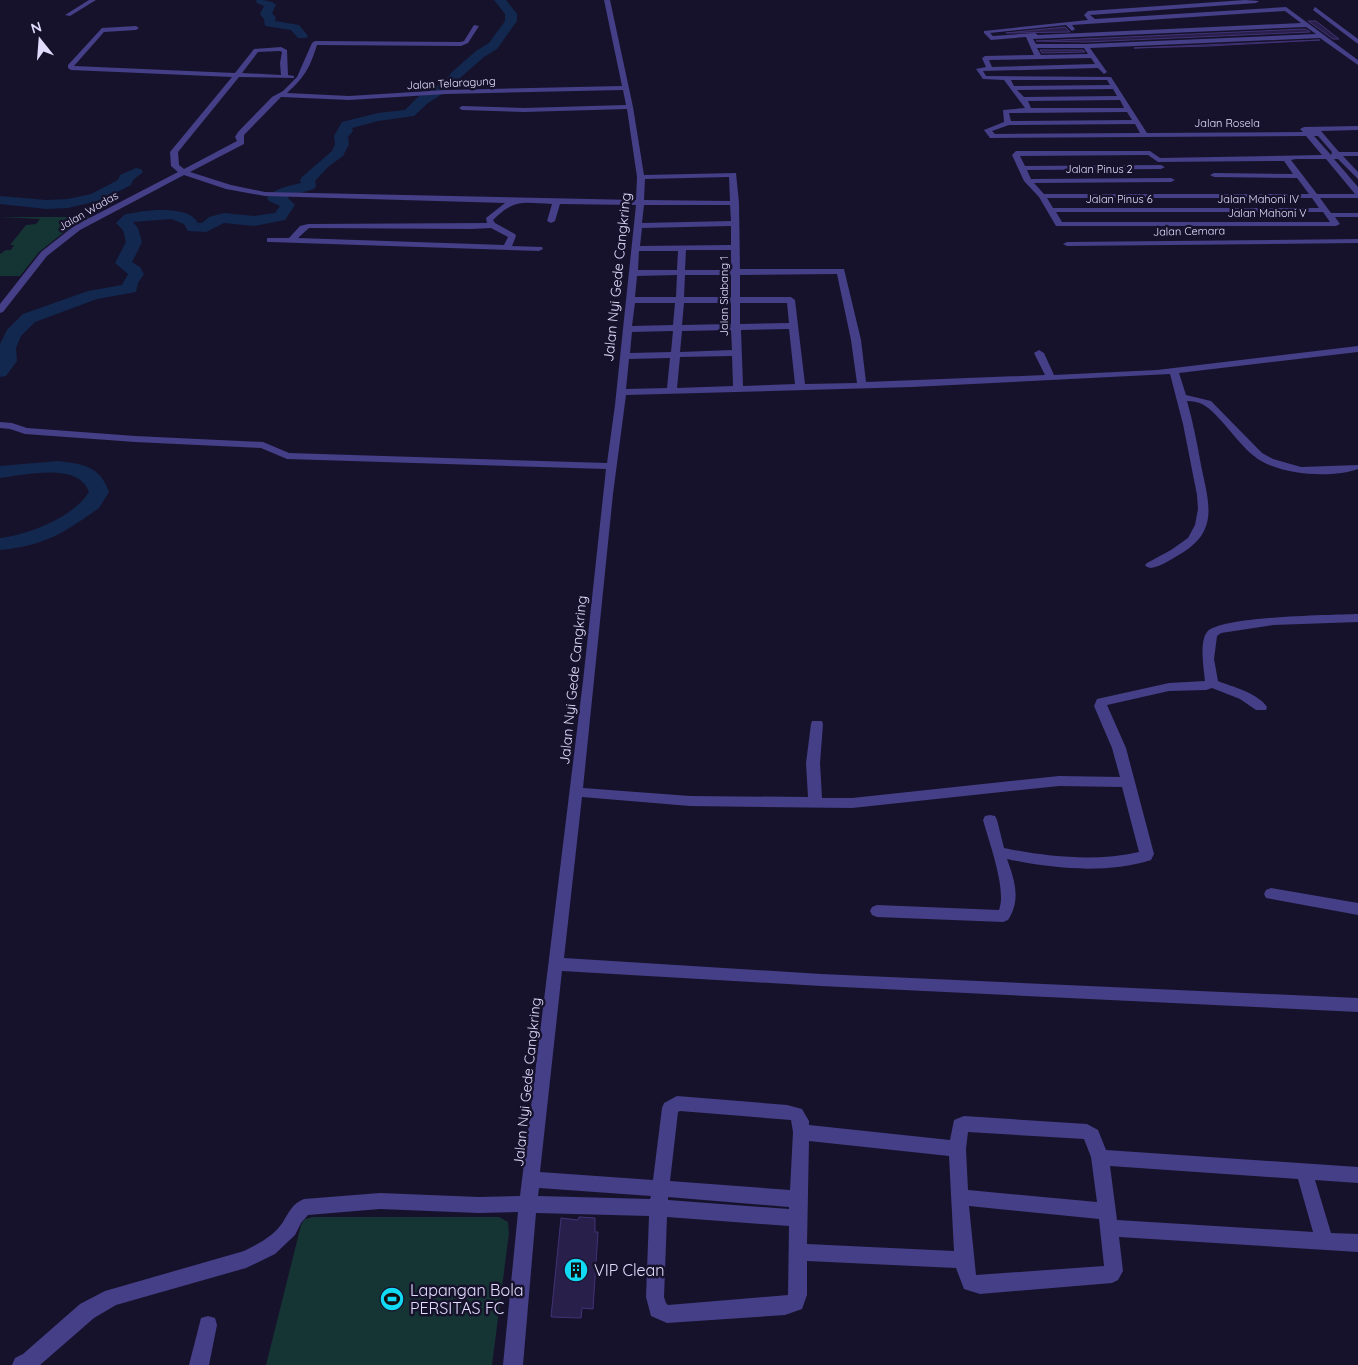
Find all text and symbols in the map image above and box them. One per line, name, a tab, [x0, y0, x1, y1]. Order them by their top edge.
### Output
north arrow	[15, 15, 65, 65]
text: N	[29, 17, 44, 38]
street label: Jalan Telaragung	[406, 74, 496, 92]
street label: Jalan Rosela	[1194, 116, 1260, 130]
street label: Jalan Pinus 2	[1065, 162, 1133, 176]
street label: Jalan Wadas	[55, 188, 121, 234]
street label: Jalan Nyi Gede Cangkring	[599, 191, 635, 363]
street label: Jalan Pinus 6	[1085, 192, 1153, 206]
street label: Jalan Mahoni IV	[1217, 192, 1299, 206]
street label: Jalan Mahoni V	[1227, 206, 1307, 220]
street label: Jalan Cemara	[1153, 223, 1225, 239]
street label: Jalan Siabang 1	[717, 256, 731, 336]
street label: Jalan Nyi Gede Cangkring	[555, 594, 591, 766]
street label: Jalan Nyi Gede Cangkring	[509, 996, 545, 1168]
building icon: VIP Clean	[563, 1257, 589, 1283]
place label: VIP Clean	[594, 1260, 665, 1280]
place label: Lapangan Bola PERSITAS FC	[410, 1280, 524, 1318]
sports icon: Lapangan Bola PERSITAS FC	[379, 1286, 405, 1312]

